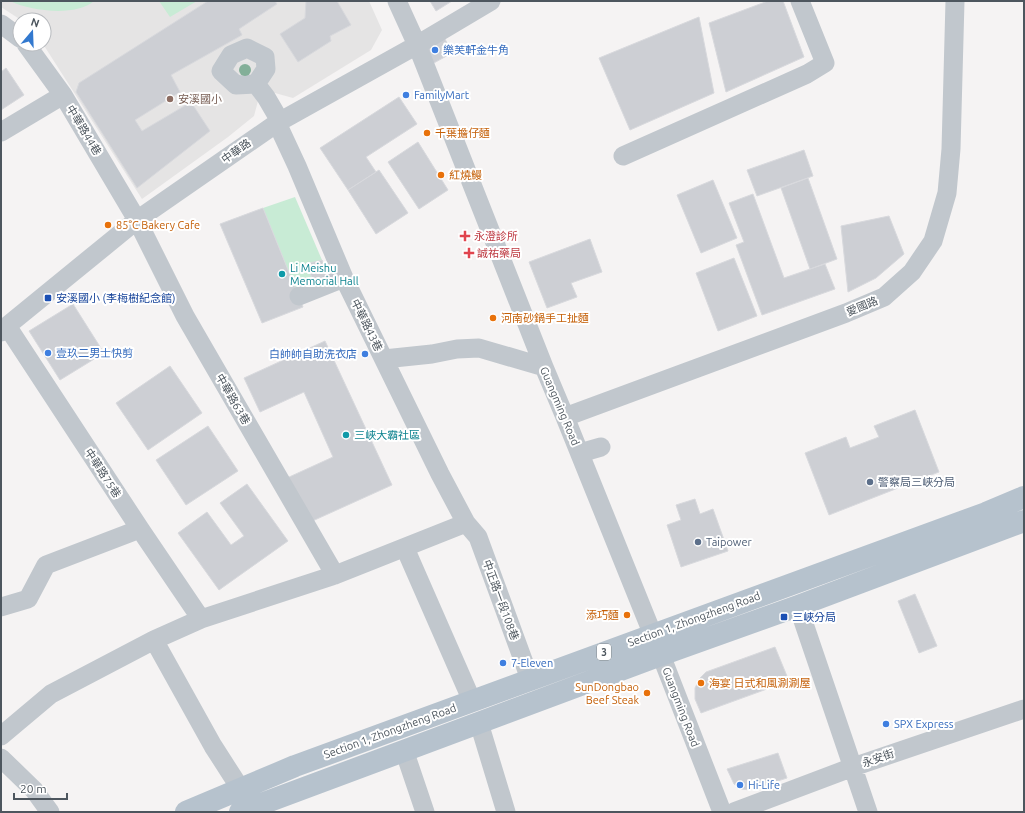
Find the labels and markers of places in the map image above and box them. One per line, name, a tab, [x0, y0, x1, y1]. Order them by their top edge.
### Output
place label: 樂芙軒金牛角	[443, 44, 509, 56]
marker: 樂芙軒金牛角	[430, 45, 440, 55]
place label: FamilyMart	[414, 89, 470, 101]
marker: FamilyMart	[401, 90, 411, 100]
place label: 安溪國小	[178, 93, 222, 105]
marker: 安溪國小	[165, 94, 175, 104]
place label: 千葉擔仔麵	[435, 127, 490, 139]
marker: 千葉擔仔麵	[422, 128, 432, 138]
place label: 紅燒鰻	[449, 169, 482, 181]
marker: 紅燒鰻	[436, 170, 446, 180]
place label: 85°C Bakery Cafe	[116, 219, 200, 231]
marker: 85°C Bakery Cafe	[103, 220, 113, 230]
marker: 永澄診所	[459, 230, 471, 242]
place label: 永澄診所	[474, 230, 518, 242]
place label: 誠祐藥局	[477, 247, 521, 259]
marker: 誠祐藥局	[464, 248, 474, 258]
place label: Li Meishu Memorial Hall	[290, 262, 359, 287]
marker: Li Meishu Memorial Hall	[277, 269, 287, 279]
place label: 安溪國小 (李梅樹紀念館)	[56, 292, 175, 305]
marker: 安溪國小 (李梅樹紀念館)	[43, 293, 53, 303]
place label: 河南砂鍋手工扯麵	[501, 312, 589, 324]
marker: 河南砂鍋手工扯麵	[488, 313, 498, 323]
place label: 壹玖二男士快剪	[56, 347, 133, 359]
marker: 壹玖二男士快剪	[43, 348, 53, 358]
place label: 白帥帥自助洗衣店	[269, 348, 357, 360]
marker: 白帥帥自助洗衣店	[360, 349, 370, 359]
place label: 三峽大霸社區	[354, 429, 420, 441]
marker: 三峽大霸社區	[341, 430, 351, 440]
place label: 警察局三峽分局	[878, 476, 955, 488]
marker: 警察局三峽分局	[865, 477, 875, 487]
place label: Taipower	[706, 536, 752, 548]
marker: Taipower	[693, 537, 703, 547]
place label: 添巧麵	[586, 609, 619, 621]
marker: 添巧麵	[622, 610, 632, 620]
place label: 三峽分局	[792, 611, 836, 623]
marker: 三峽分局	[779, 612, 789, 622]
place label: 7-Eleven	[511, 657, 553, 669]
marker: 7-Eleven	[498, 658, 508, 668]
place label: 海宴 日式和風涮涮屋	[709, 677, 811, 689]
marker: 海宴 日式和風涮涮屋	[696, 678, 706, 688]
place label: SunDongbao Beef Steak	[575, 681, 639, 706]
marker: SunDongbao Beef Steak	[642, 688, 652, 698]
place label: SPX Express	[894, 718, 954, 730]
marker: SPX Express	[881, 719, 891, 729]
place label: Hi-Life	[748, 779, 780, 791]
marker: Hi-Life	[735, 780, 745, 790]

